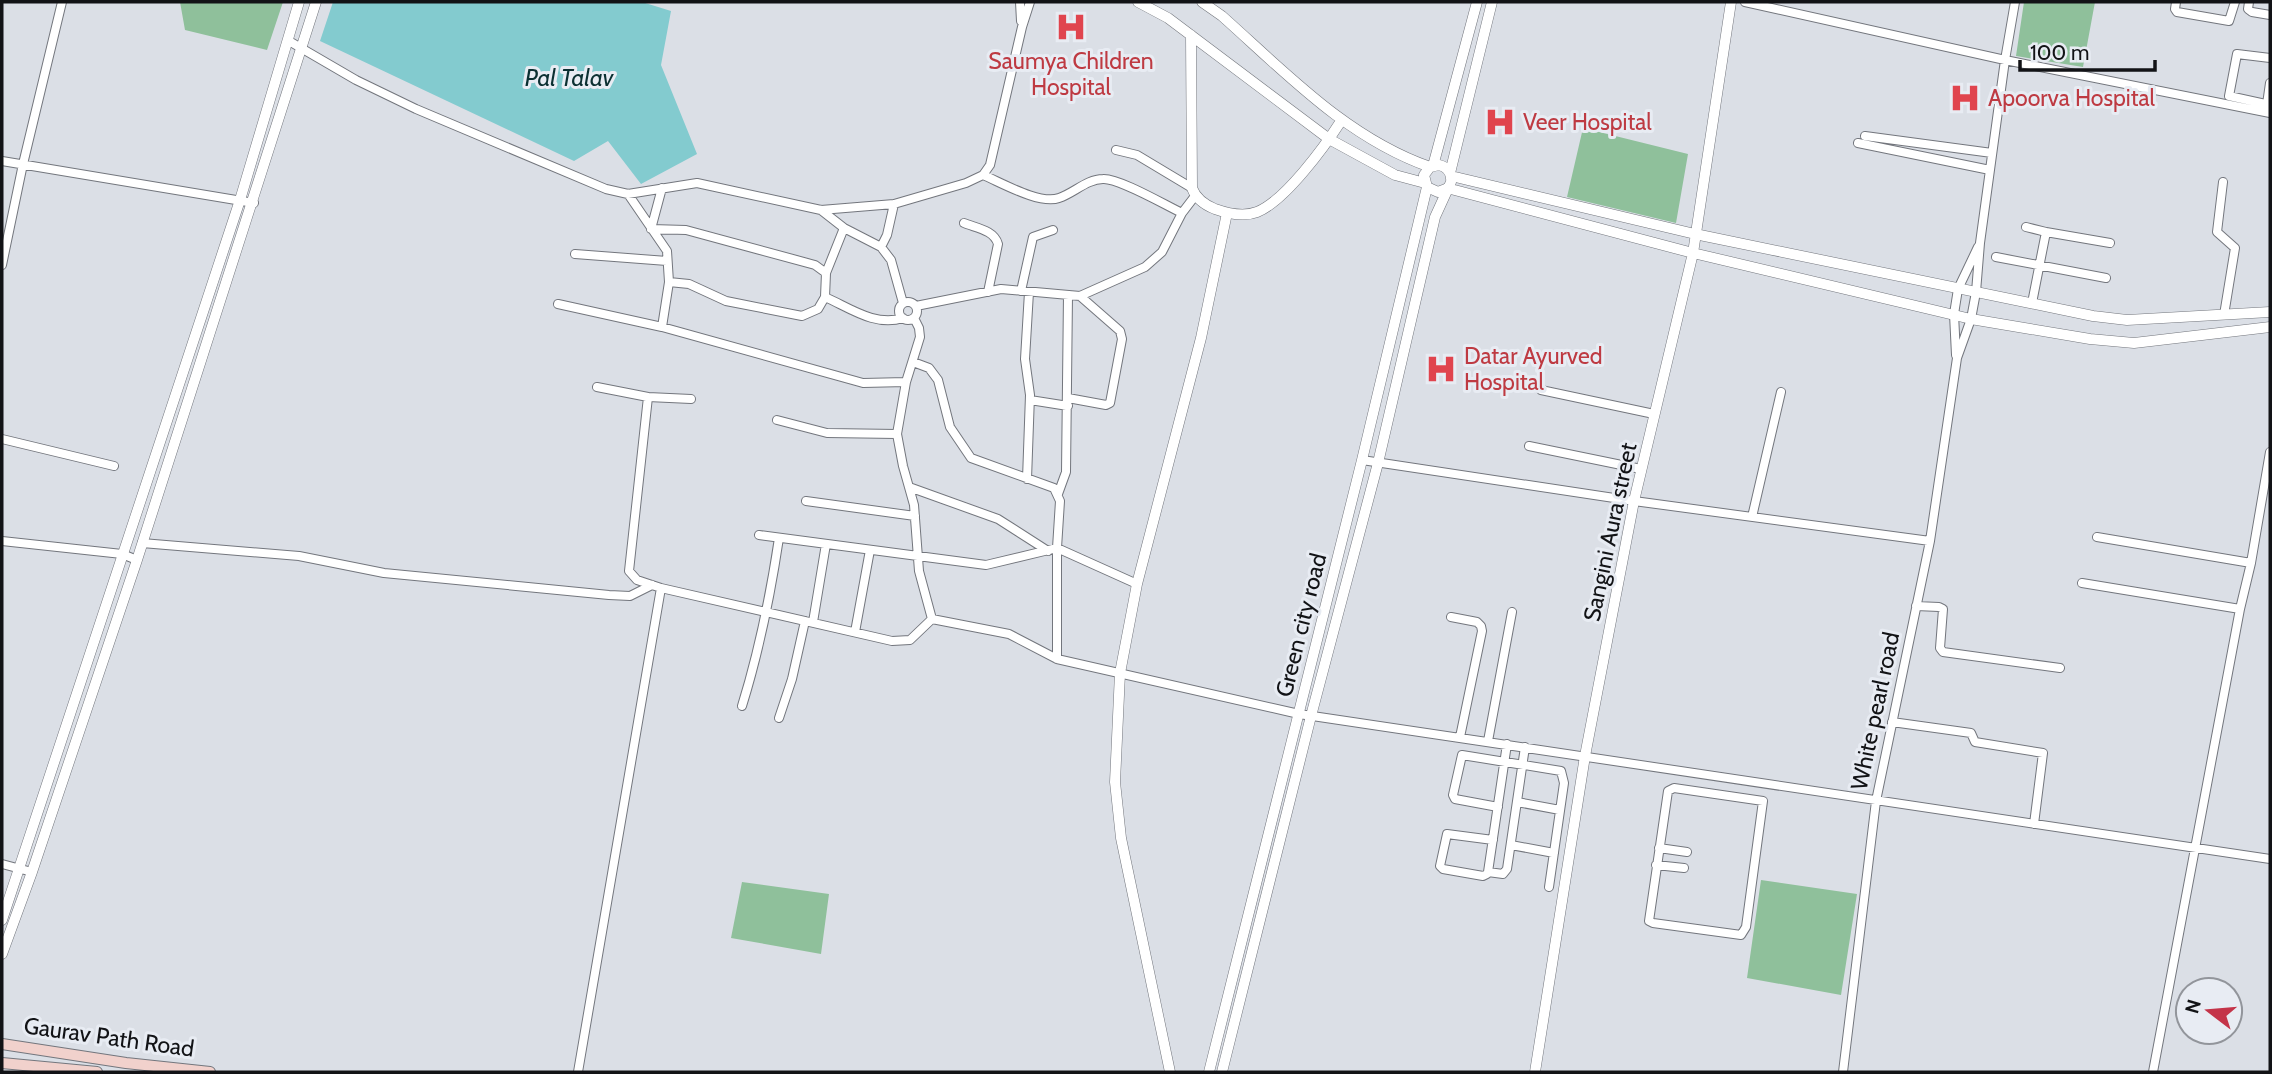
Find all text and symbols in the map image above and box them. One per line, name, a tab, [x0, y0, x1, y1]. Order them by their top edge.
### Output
hospital icon: Saumya Children Hospital	[1054, 10, 1088, 44]
scale bar	[2020, 28, 2155, 72]
text: 100 m	[2030, 40, 2089, 65]
place label: Saumya Children Hospital	[988, 47, 1154, 101]
water label: Pal Talav	[525, 63, 615, 92]
hospital icon: Apoorva Hospital	[1948, 81, 1982, 115]
place label: Apoorva Hospital	[1988, 84, 2156, 112]
hospital icon: Veer Hospital	[1483, 105, 1517, 139]
place label: Veer Hospital	[1523, 108, 1652, 136]
place label: Datar Ayurved Hospital	[1464, 342, 1602, 396]
hospital icon: Datar Ayurved Hospital	[1424, 352, 1458, 386]
street label: Sangini Aura street	[1577, 440, 1643, 624]
street label: Green city road	[1270, 550, 1332, 700]
street label: White pearl road	[1845, 630, 1905, 792]
north arrow	[2174, 976, 2244, 1046]
text: N	[2180, 997, 2206, 1016]
street label: Gaurav Path Road	[22, 1011, 196, 1063]

